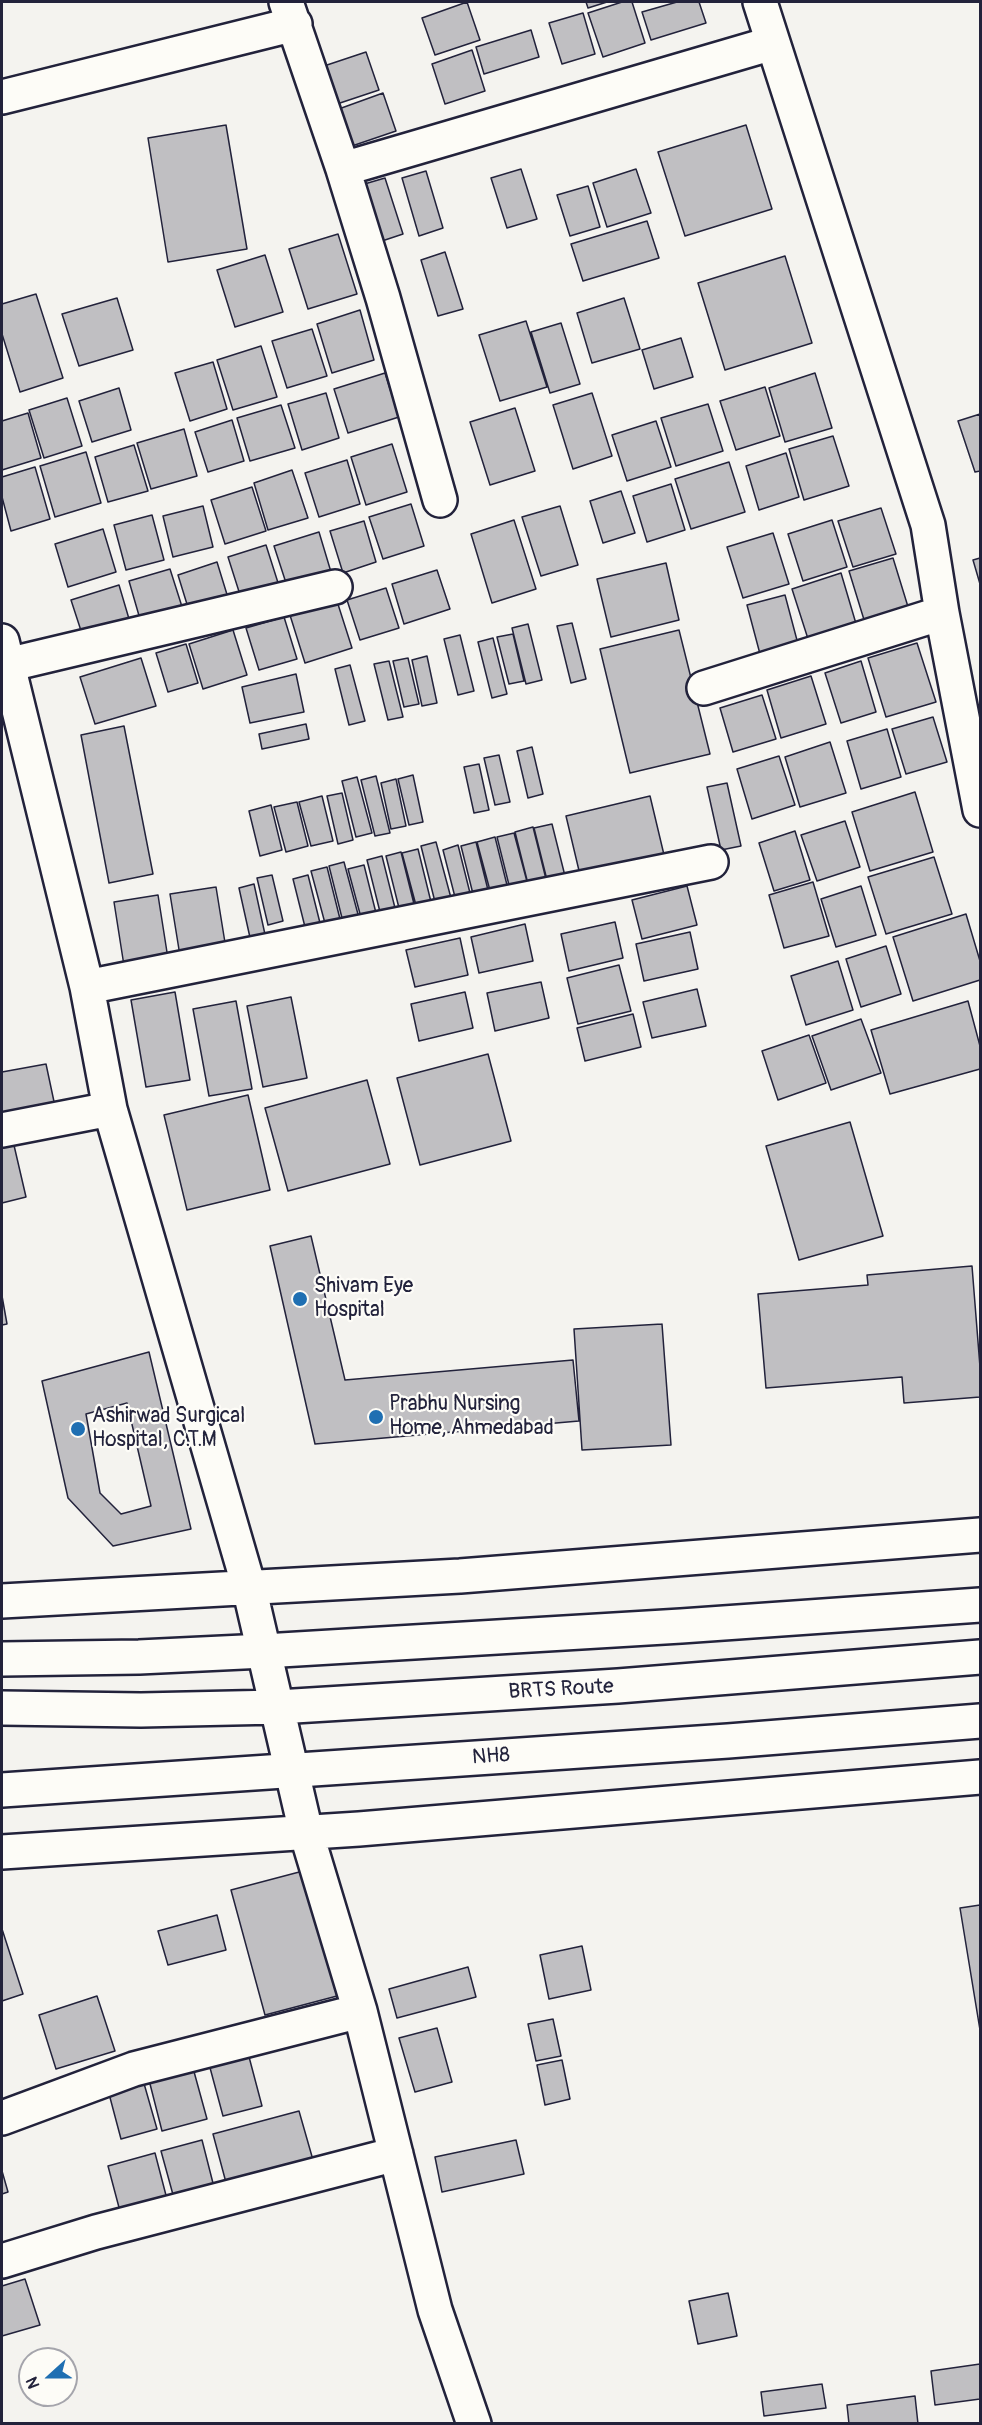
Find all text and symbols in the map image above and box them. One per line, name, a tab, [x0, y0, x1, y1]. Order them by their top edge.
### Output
place label: Shivam Eye Hospital	[314, 1274, 413, 1324]
marker: Shivam Eye Hospital	[291, 1290, 309, 1308]
place label: Prabhu Nursing Home, Ahmedabad	[389, 1392, 554, 1442]
place label: Ashirwad Surgical Hospital, C.T.M	[92, 1404, 245, 1454]
marker: Prabhu Nursing Home, Ahmedabad	[367, 1408, 385, 1426]
marker: Ashirwad Surgical Hospital, C.T.M	[69, 1420, 87, 1438]
street label: BRTS Route	[508, 1675, 614, 1705]
street label: NH8	[471, 1743, 511, 1771]
north arrow	[18, 2347, 78, 2407]
text: N	[22, 2374, 44, 2391]

